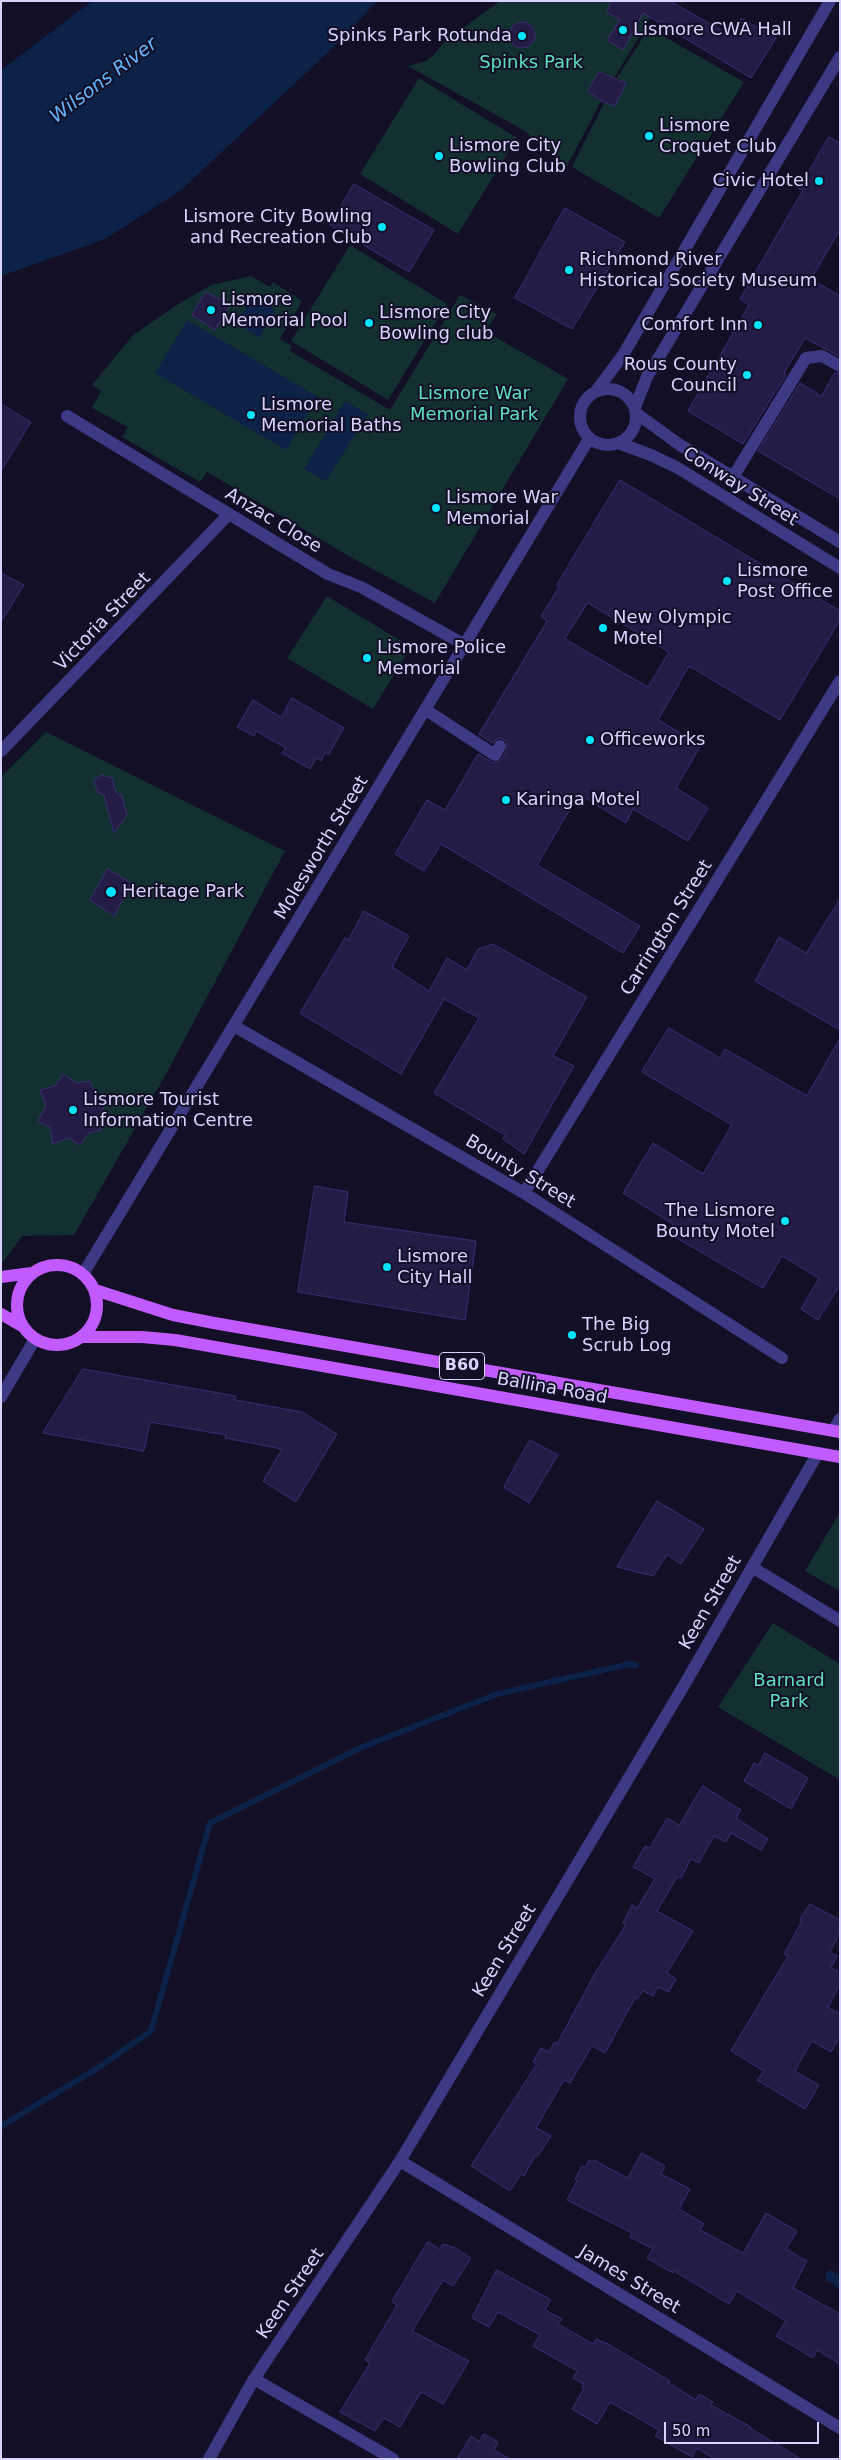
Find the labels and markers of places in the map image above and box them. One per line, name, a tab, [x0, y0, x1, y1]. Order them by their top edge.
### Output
place label: Lismore CWA Hall	[633, 19, 792, 41]
marker: Lismore CWA Hall	[617, 24, 629, 36]
place label: Spinks Park Rotunda	[328, 25, 512, 47]
marker: Spinks Park Rotunda	[516, 30, 528, 42]
place label: Lismore Croquet Club	[659, 115, 777, 158]
marker: Lismore Croquet Club	[643, 130, 655, 142]
place label: Lismore City Bowling Club	[449, 135, 566, 178]
marker: Lismore City Bowling Club	[433, 150, 445, 162]
place label: Civic Hotel	[712, 170, 809, 192]
marker: Civic Hotel	[813, 175, 825, 187]
place label: Lismore City Bowling and Recreation Club	[183, 206, 372, 248]
marker: Lismore City Bowling and Recreation Club	[376, 221, 388, 233]
place label: Richmond River Historical Society Museum	[579, 249, 817, 292]
marker: Richmond River Historical Society Museum	[563, 264, 575, 276]
place label: Lismore Memorial Pool	[221, 289, 348, 332]
place label: Lismore City Bowling club	[379, 302, 493, 344]
marker: Lismore Memorial Pool	[205, 304, 217, 316]
place label: Comfort Inn	[641, 314, 748, 336]
marker: Lismore City Bowling club	[363, 317, 375, 329]
marker: Comfort Inn	[752, 319, 764, 331]
place label: Rous County Council	[624, 354, 737, 396]
marker: Rous County Council	[741, 369, 753, 381]
place label: Lismore Memorial Baths	[261, 394, 402, 436]
marker: Lismore Memorial Baths	[245, 409, 257, 421]
place label: Lismore War Memorial	[446, 487, 558, 530]
marker: Lismore War Memorial	[430, 502, 442, 514]
place label: Lismore Post Office	[737, 560, 833, 602]
marker: Lismore Post Office	[721, 575, 733, 587]
place label: New Olympic Motel	[613, 607, 732, 650]
marker: New Olympic Motel	[597, 622, 609, 634]
place label: Lismore Police Memorial	[377, 637, 506, 680]
marker: Lismore Police Memorial	[361, 652, 373, 664]
place label: Officeworks	[600, 729, 705, 751]
marker: Officeworks	[584, 734, 596, 746]
place label: Karinga Motel	[516, 789, 640, 811]
marker: Karinga Motel	[500, 794, 512, 806]
place label: Heritage Park	[122, 881, 244, 903]
marker: Heritage Park	[104, 885, 118, 899]
place label: Lismore Tourist Information Centre	[83, 1089, 253, 1132]
marker: Lismore Tourist Information Centre	[67, 1104, 79, 1116]
place label: The Lismore Bounty Motel	[656, 1200, 775, 1242]
marker: The Lismore Bounty Motel	[779, 1215, 791, 1227]
place label: Lismore City Hall	[397, 1246, 473, 1288]
marker: Lismore City Hall	[381, 1261, 393, 1273]
place label: The Big Scrub Log	[582, 1314, 671, 1356]
marker: The Big Scrub Log	[566, 1329, 578, 1341]

